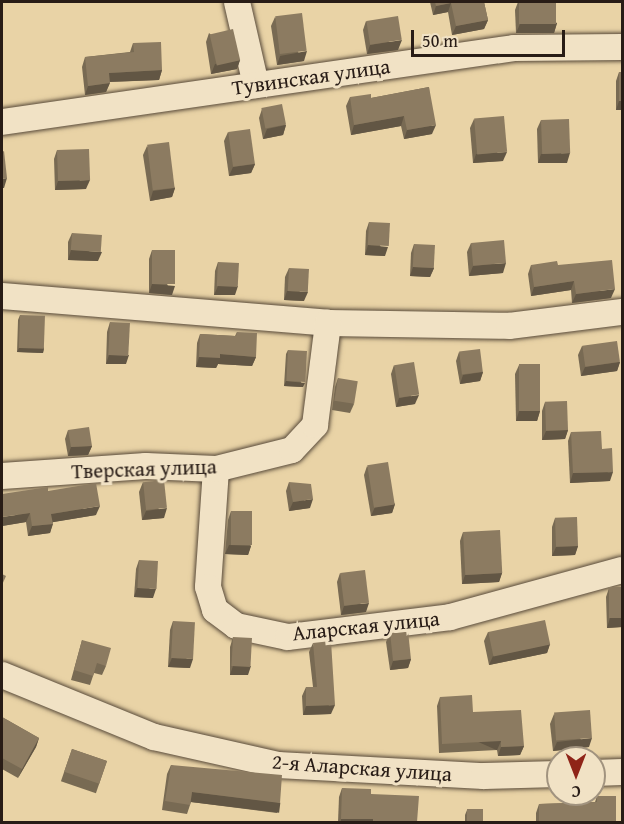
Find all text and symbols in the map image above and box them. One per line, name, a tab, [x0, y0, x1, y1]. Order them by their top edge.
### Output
scale bar	[414, 18, 568, 56]
text: 50 m	[422, 27, 458, 54]
street label: Тувинская улица	[230, 53, 392, 101]
street label: Тверская улица	[71, 454, 217, 484]
street label: Аларская улица	[291, 606, 441, 646]
north arrow	[546, 746, 606, 806]
street label: 2-я Аларская улица	[271, 749, 453, 787]
text: С	[571, 780, 581, 804]

